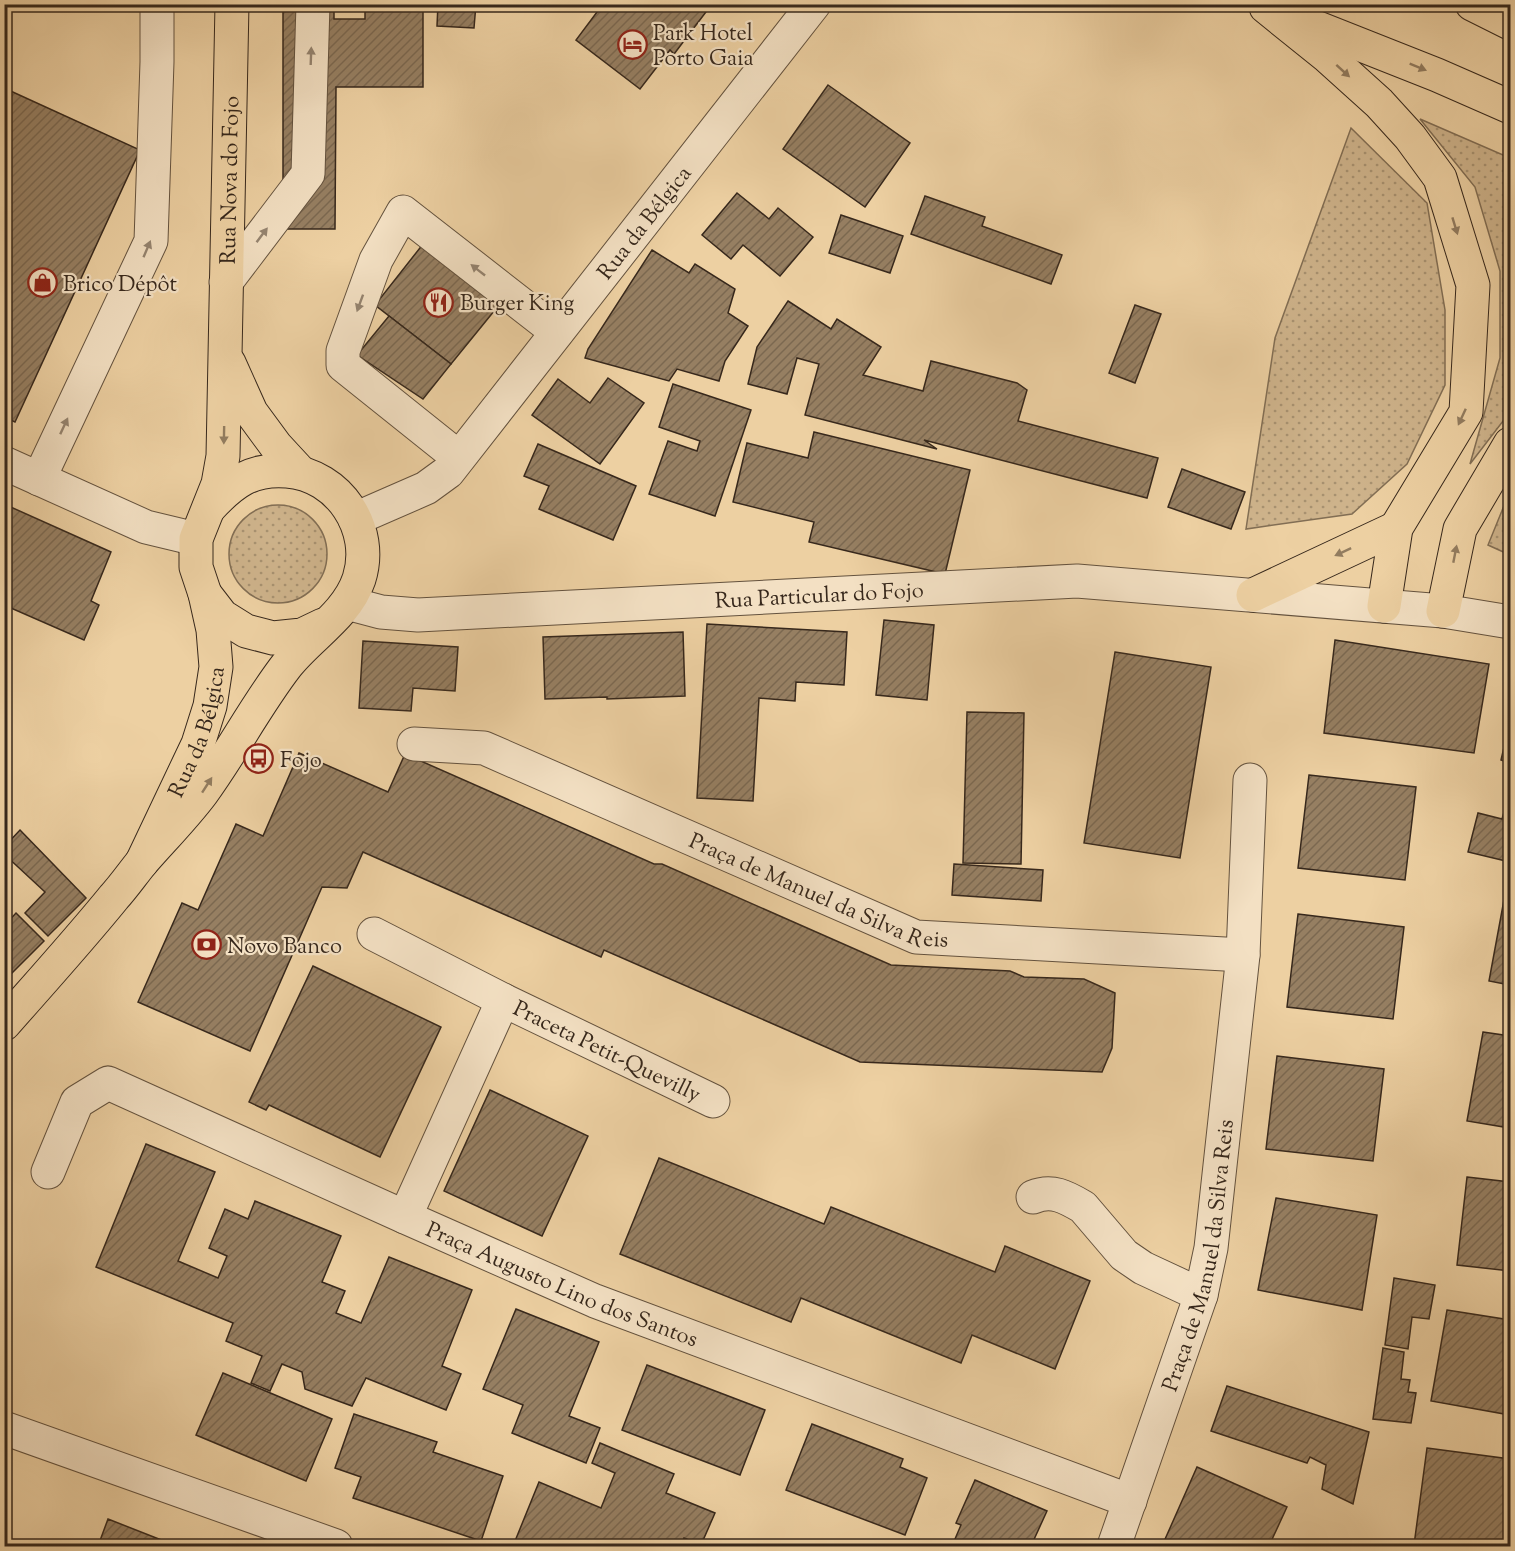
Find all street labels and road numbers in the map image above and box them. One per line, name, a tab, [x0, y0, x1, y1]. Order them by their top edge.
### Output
street label: Rua Nova do Fojo	[214, 96, 249, 265]
street label: Rua da Bélgica	[591, 160, 701, 288]
street label: Rua Particular do Fojo	[714, 576, 925, 619]
street label: Rua da Bélgica	[162, 664, 235, 804]
street label: Praça de Manuel da Silva Reis	[683, 827, 949, 958]
street label: Praceta Petit-Quevilly	[507, 994, 706, 1112]
street label: Praça de Manuel da Silva Reis	[1156, 1118, 1244, 1396]
street label: Praça Augusto Lino dos Santos	[420, 1215, 702, 1357]

